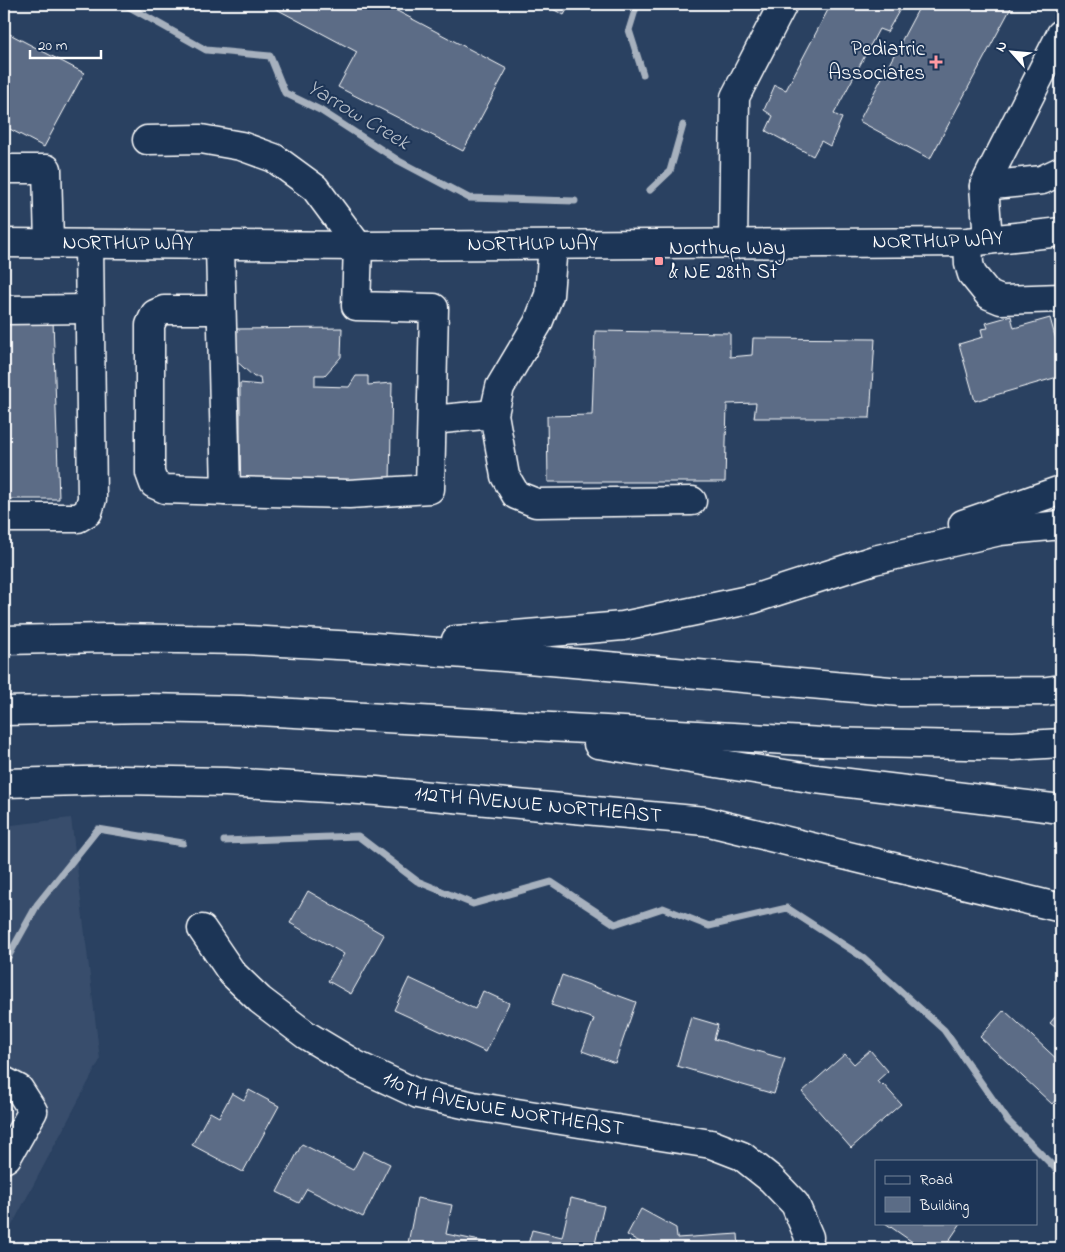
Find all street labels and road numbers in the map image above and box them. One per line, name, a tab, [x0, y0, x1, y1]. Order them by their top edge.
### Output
street label: NORTHUP WAY	[872, 223, 1005, 258]
street label: NORTHUP WAY	[62, 228, 194, 260]
street label: NORTHUP WAY	[467, 229, 599, 260]
street label: 112TH AVENUE NORTHEAST	[413, 780, 663, 832]
street label: 110TH AVENUE NORTHEAST	[377, 1064, 626, 1145]

